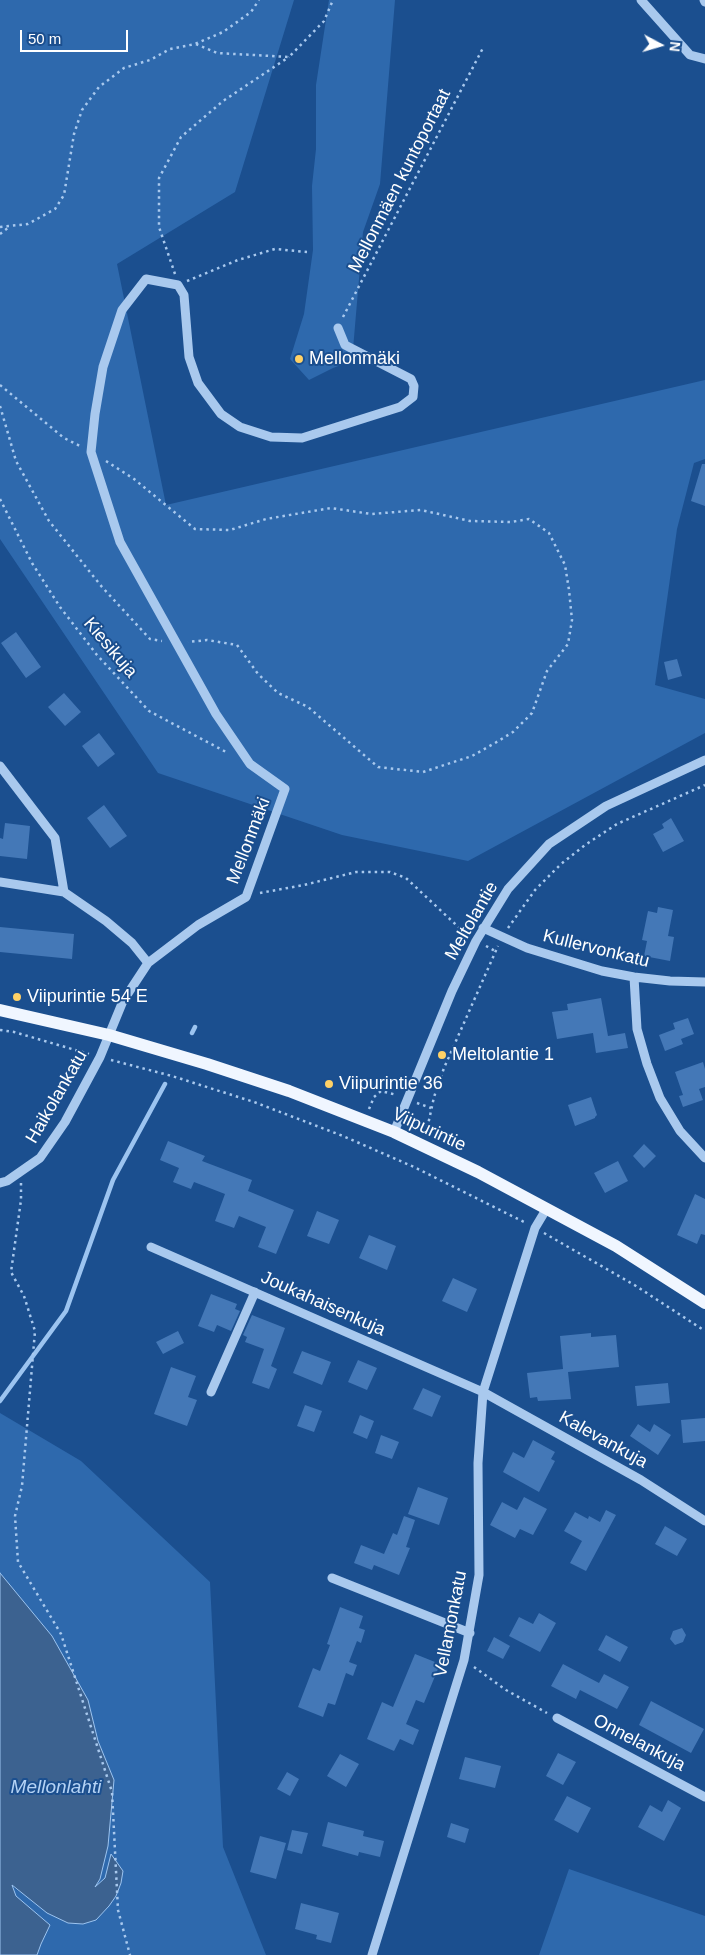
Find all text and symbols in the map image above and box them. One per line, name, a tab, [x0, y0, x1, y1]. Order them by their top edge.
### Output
scale bar	[22, 20, 130, 52]
north arrow	[635, 20, 685, 70]
text: 50 m	[28, 30, 61, 47]
text: N	[666, 41, 683, 52]
street label: Mellonmäen kuntoportaat	[344, 86, 456, 276]
place label: Mellonmäki	[309, 348, 400, 370]
marker: Mellonmäki	[293, 353, 305, 365]
street label: Kiesikuja	[79, 613, 141, 683]
street label: Mellonmäki	[223, 795, 275, 887]
street label: Meltolantie	[441, 878, 503, 964]
street label: Kullervonkatu	[540, 925, 652, 973]
place label: Viipurintie 54 E	[27, 986, 148, 1008]
marker: Viipurintie 54 E	[11, 991, 23, 1003]
place label: Meltolantie 1	[452, 1044, 554, 1066]
street label: Haikolankatu	[22, 1047, 92, 1147]
marker: Meltolantie 1	[436, 1049, 448, 1061]
place label: Viipurintie 36	[339, 1073, 443, 1095]
marker: Viipurintie 36	[323, 1078, 335, 1090]
street label: Viipurintie	[389, 1104, 469, 1156]
street label: Joukahaisenkuja	[257, 1267, 389, 1341]
street label: Kalevankuja	[555, 1407, 651, 1473]
street label: Vellamonkatu	[430, 1569, 472, 1679]
street label: Onnelankuja	[589, 1710, 689, 1776]
water label: Mellonlahti	[11, 1777, 101, 1799]

